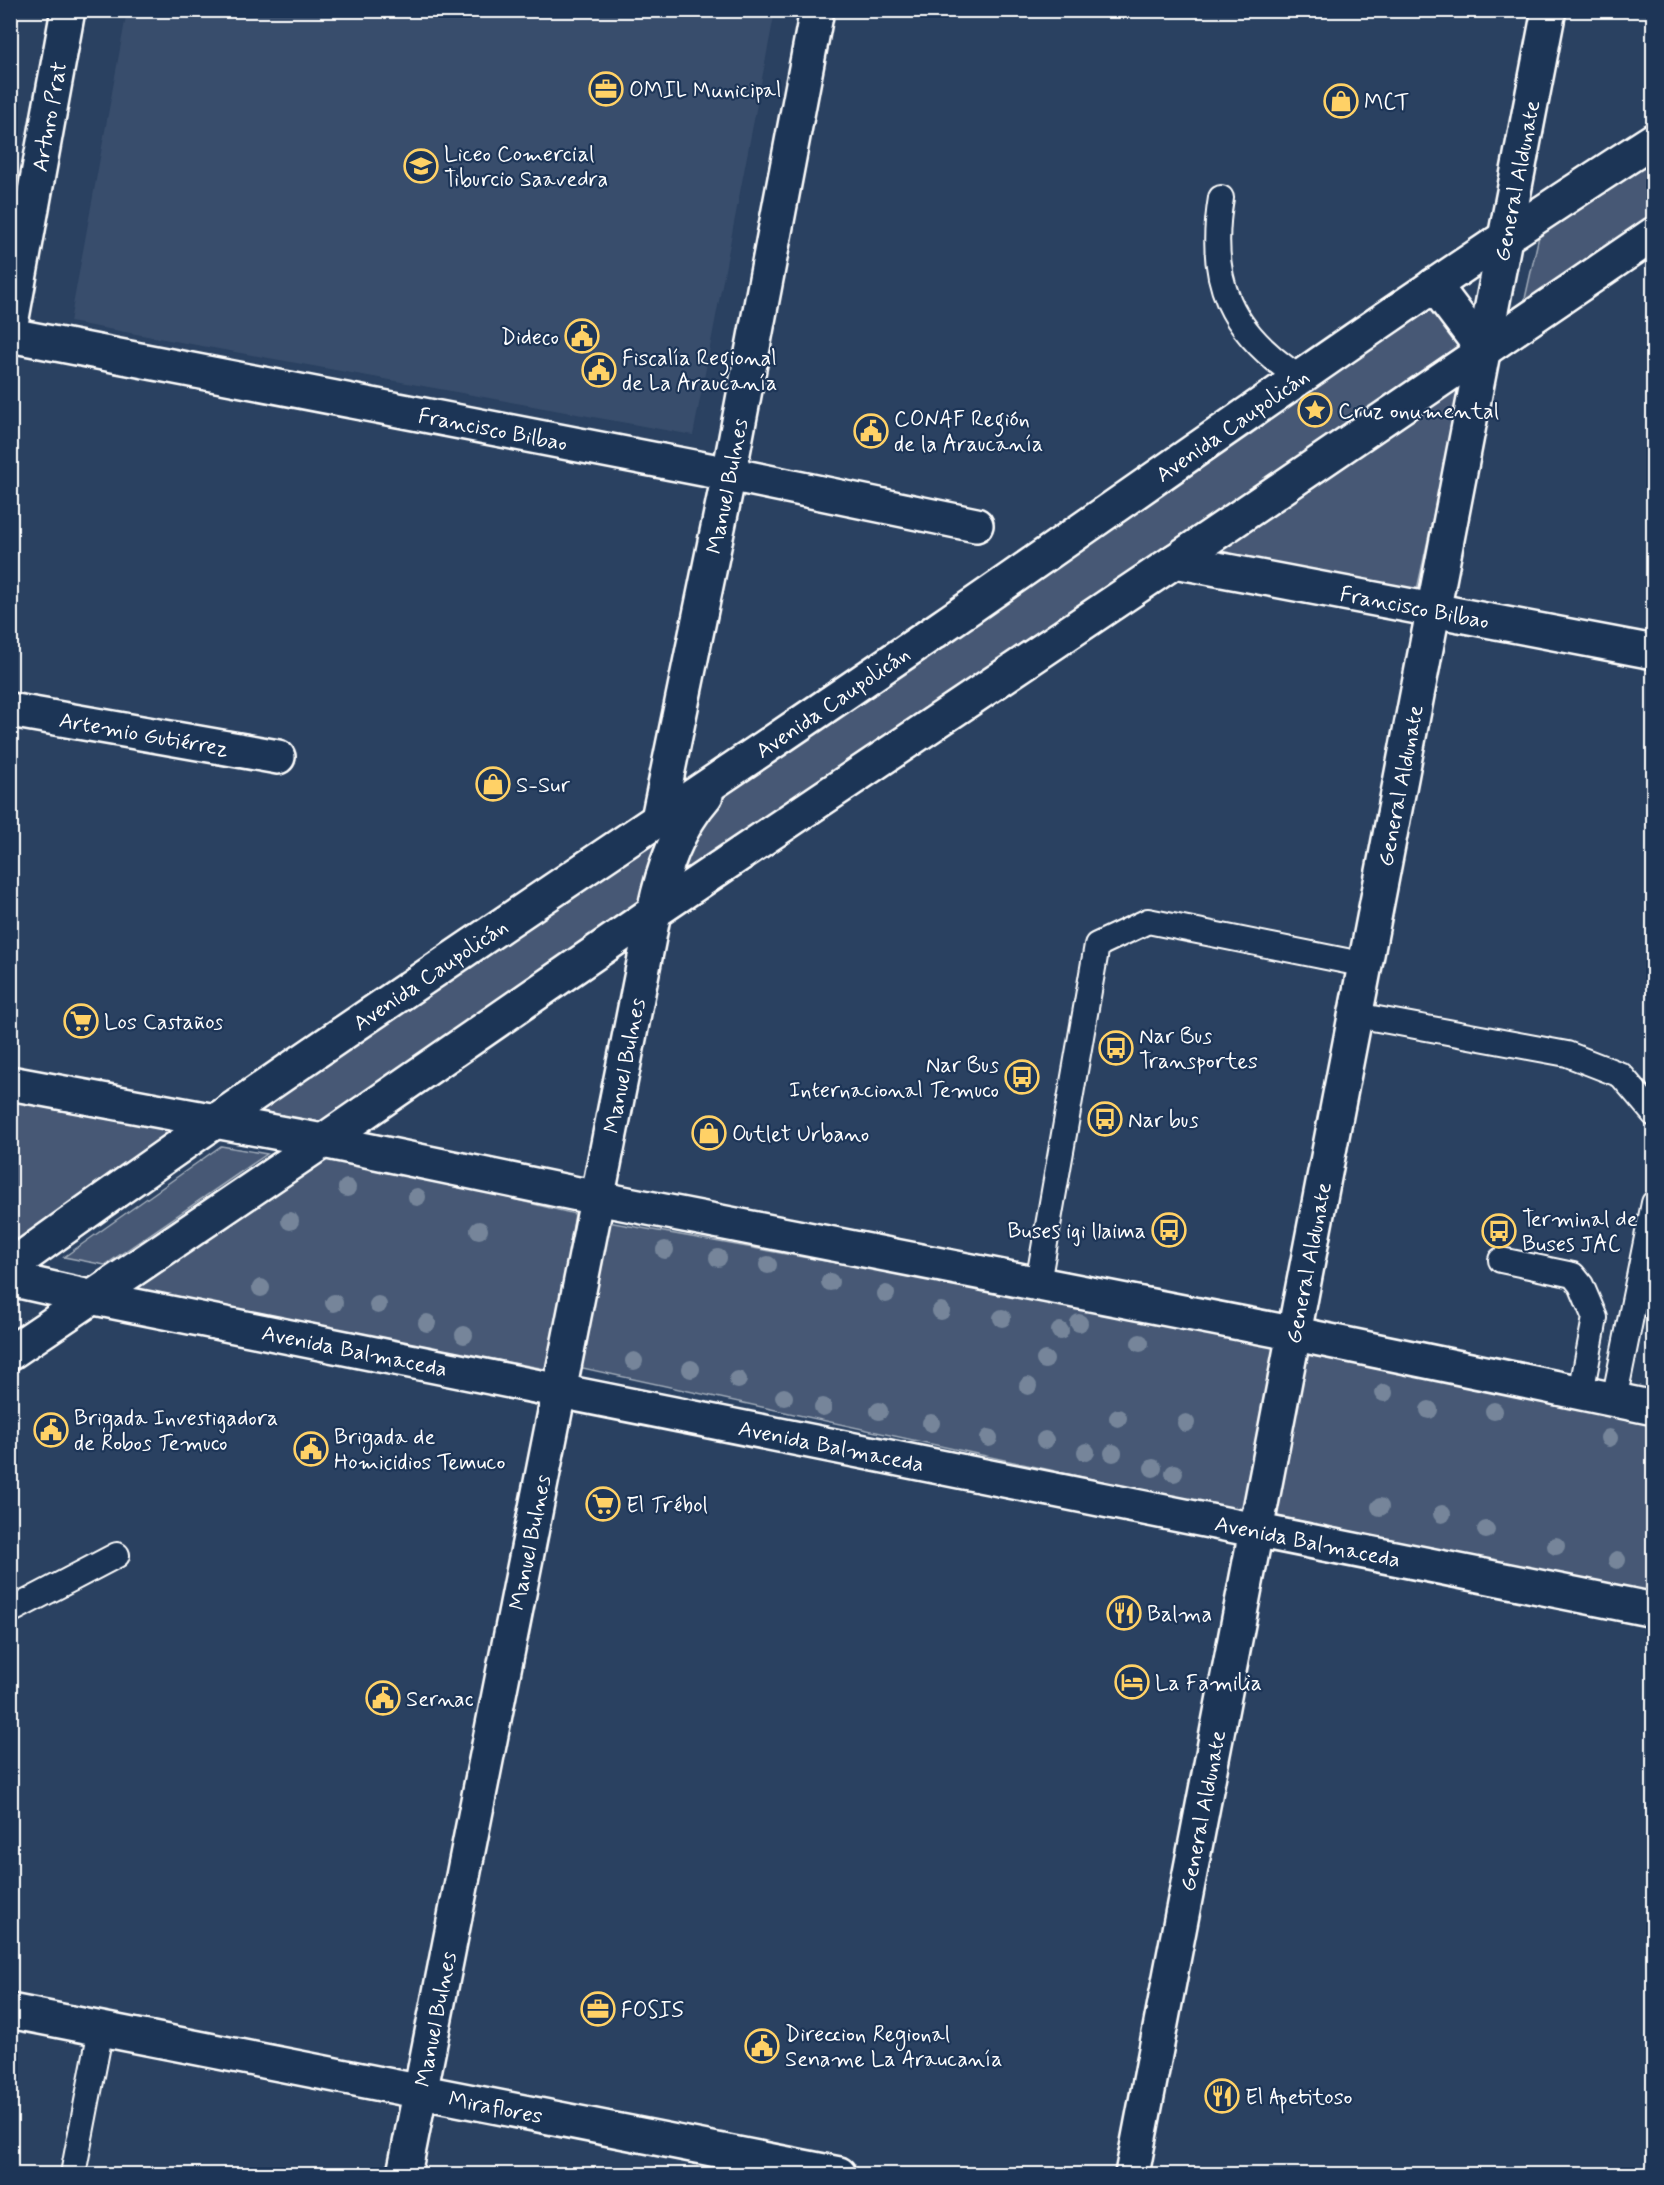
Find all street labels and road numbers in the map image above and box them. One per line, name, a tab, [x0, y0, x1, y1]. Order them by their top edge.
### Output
street label: Arturo Prat	[27, 59, 74, 174]
street label: General Aldunate	[1489, 98, 1547, 264]
street label: Avenida Caupolicán	[1151, 363, 1315, 490]
street label: Francisco Bilbao	[416, 402, 570, 458]
street label: Manuel Bulnes	[701, 416, 755, 557]
street label: Francisco Bilbao	[1337, 581, 1491, 636]
street label: Avenida Caupolicán	[751, 641, 916, 766]
street label: General Aldunate	[1372, 703, 1431, 869]
street label: Artemio Gutiérrez	[57, 707, 230, 764]
street label: Avenida Caupolicán	[348, 913, 514, 1038]
street label: Manuel Bulnes	[598, 995, 653, 1136]
street label: General Aldunate	[1280, 1180, 1339, 1346]
street label: Avenida Balmaceda	[259, 1320, 450, 1384]
street label: Avenida Balmaceda	[736, 1415, 926, 1480]
street label: Manuel Bulnes	[504, 1472, 558, 1613]
street label: Avenida Balmaceda	[1212, 1510, 1403, 1575]
street label: General Aldunate	[1175, 1728, 1233, 1894]
street label: Manuel Bulnes	[410, 1949, 464, 2090]
street label: Miraflores	[446, 2086, 545, 2131]

